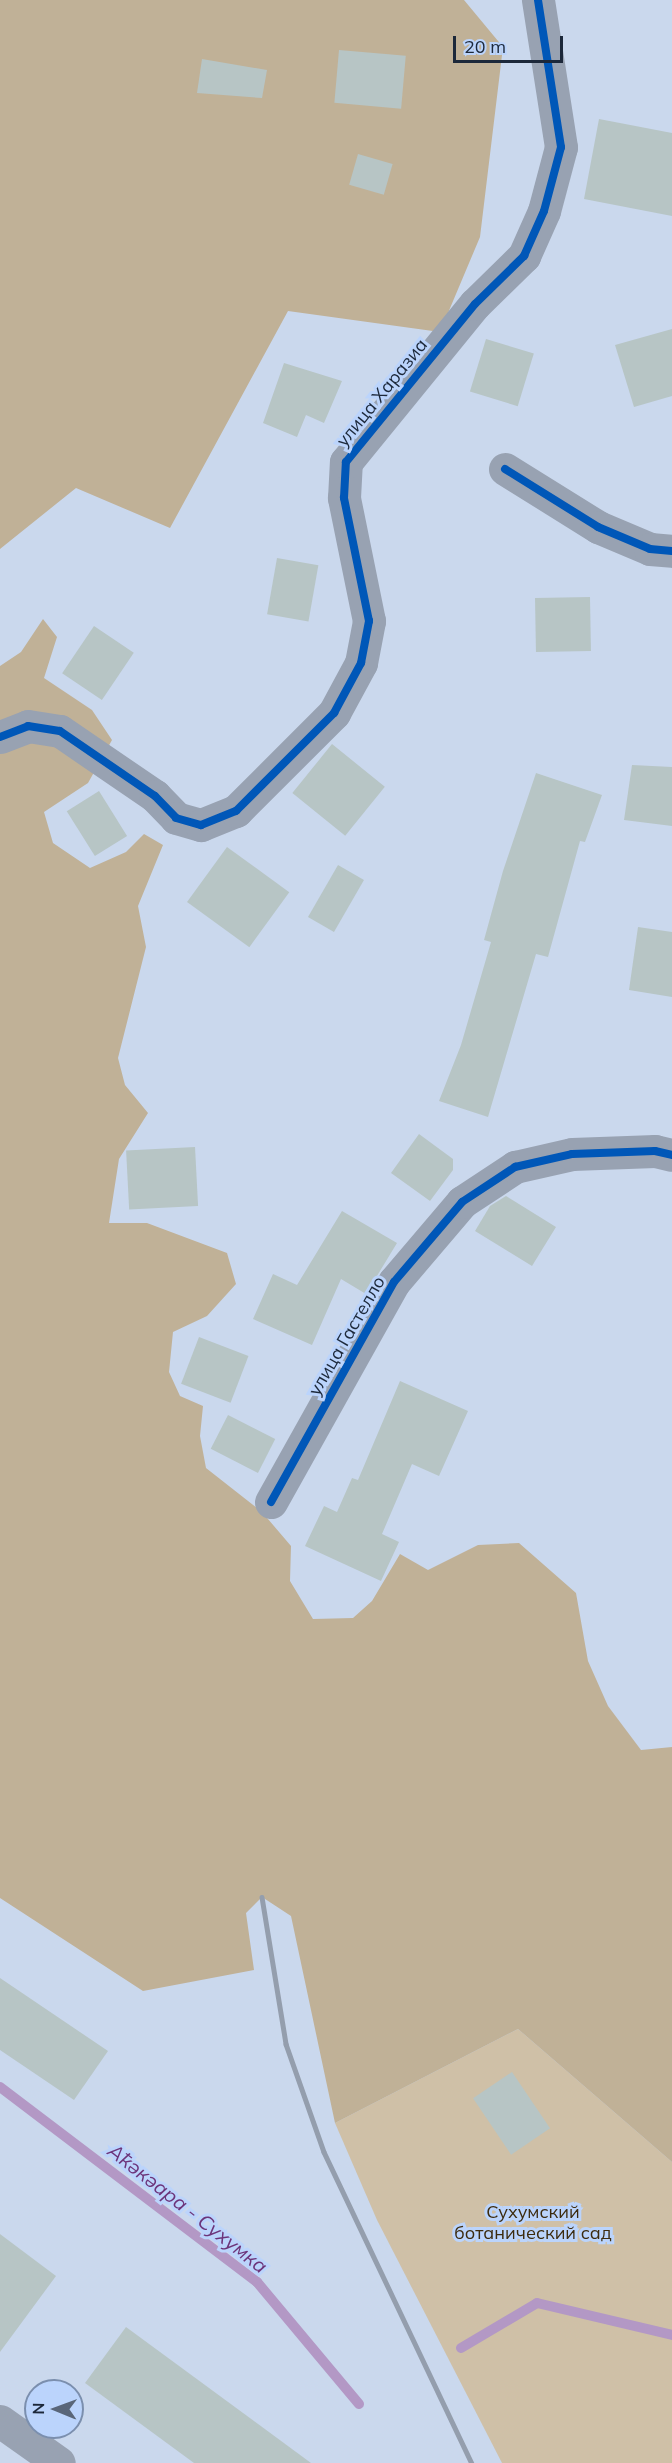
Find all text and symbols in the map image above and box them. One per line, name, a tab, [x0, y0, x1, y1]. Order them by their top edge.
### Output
scale bar	[456, 24, 566, 62]
text: 20 m	[464, 35, 506, 58]
street label: улица Харазиа	[332, 335, 432, 451]
street label: улица Гастелло	[304, 1272, 390, 1400]
water label: Аҟәкәара - Сухумка	[103, 2138, 273, 2278]
park label: Сухумский ботанический сад	[454, 2202, 612, 2244]
north arrow	[24, 2379, 84, 2439]
text: N	[28, 2403, 48, 2415]

